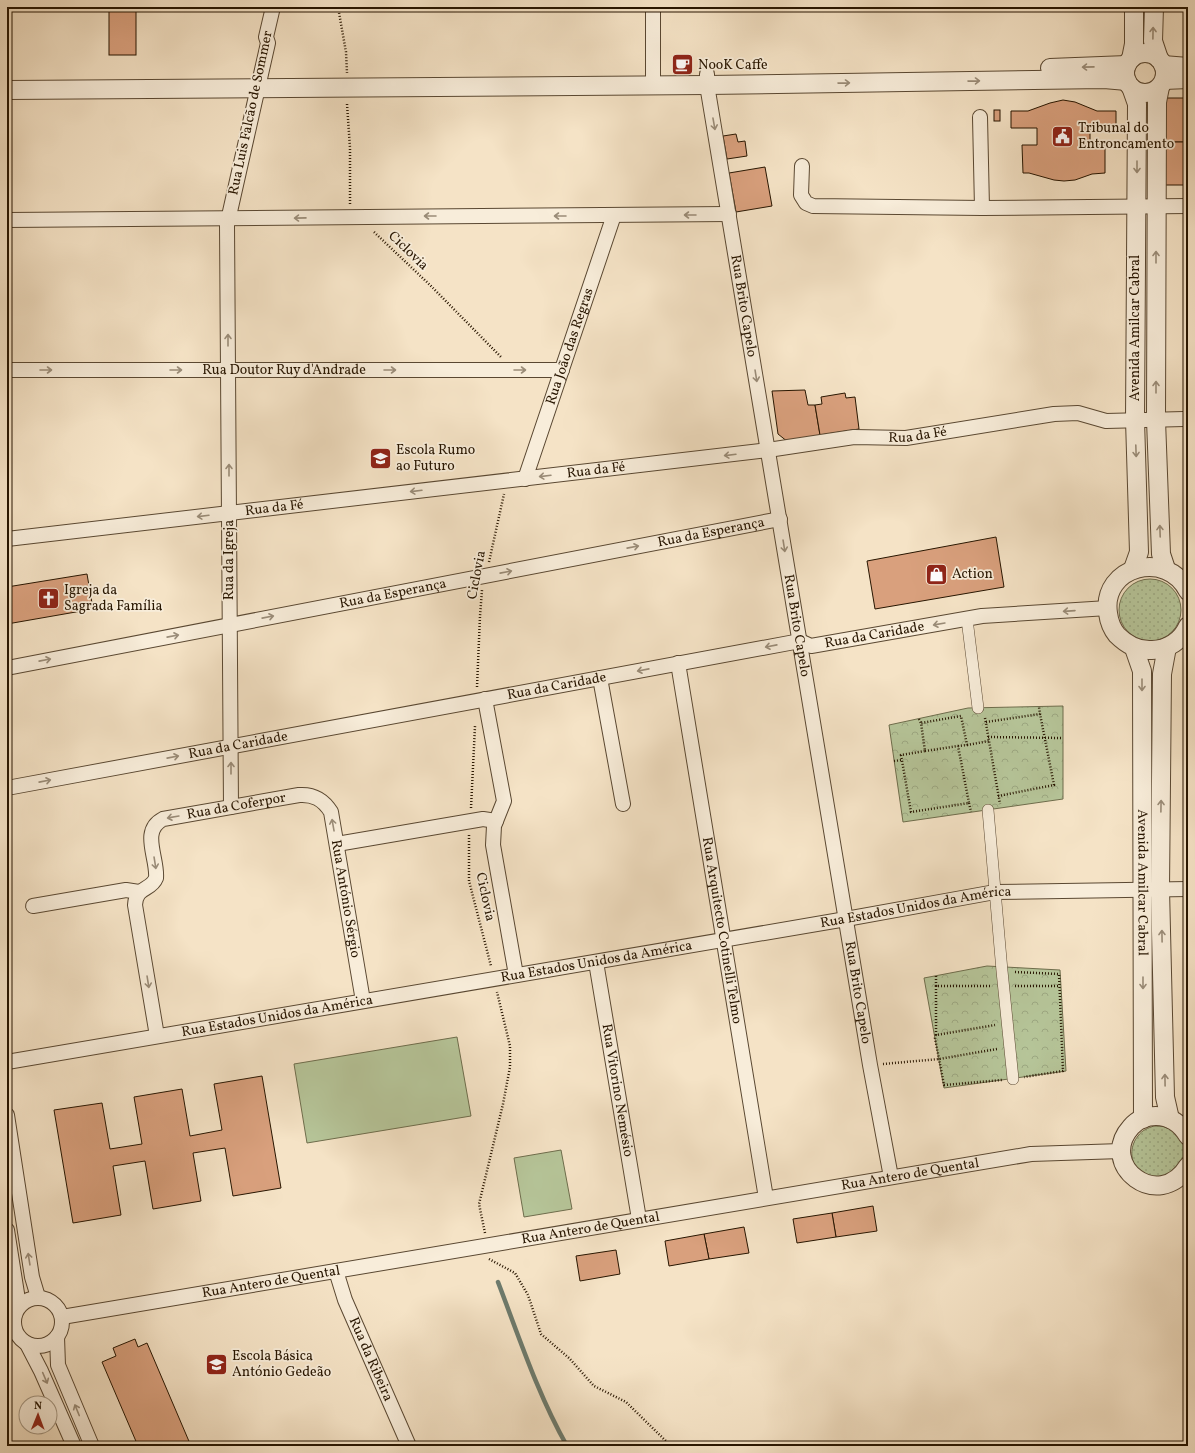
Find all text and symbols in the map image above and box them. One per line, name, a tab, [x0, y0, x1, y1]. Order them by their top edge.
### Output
one-way arrow	[1149, 27, 1157, 40]
street label: Rua Luis Falcão de Sommer	[224, 29, 278, 197]
cafe icon: NooK Caffe	[669, 52, 695, 78]
place label: NooK Caffe	[698, 56, 768, 75]
one-way arrow	[1082, 63, 1095, 71]
one-way arrow	[967, 77, 980, 85]
one-way arrow	[837, 79, 850, 87]
one-way arrow	[710, 117, 718, 130]
place label: Tribunal do Entroncamento	[1078, 119, 1174, 154]
public building icon: Tribunal do Entroncamento	[1050, 123, 1076, 149]
one-way arrow	[1133, 160, 1141, 173]
one-way arrow	[684, 211, 697, 218]
one-way arrow	[554, 212, 567, 219]
one-way arrow	[424, 213, 437, 220]
one-way arrow	[294, 214, 307, 221]
street label: Ciclovia	[384, 227, 432, 275]
one-way arrow	[1152, 251, 1160, 264]
street label: Rua Brito Capelo	[726, 253, 762, 359]
street label: Avenida Amilcar Cabral	[1126, 255, 1145, 401]
street label: Rua João das Regras	[541, 285, 598, 407]
one-way arrow	[224, 334, 232, 347]
street label: Rua Doutor Ruy d'Andrade	[202, 361, 366, 380]
one-way arrow	[39, 366, 52, 374]
one-way arrow	[169, 366, 182, 374]
one-way arrow	[383, 366, 396, 374]
one-way arrow	[513, 366, 526, 374]
one-way arrow	[752, 369, 760, 382]
one-way arrow	[1152, 381, 1160, 394]
street label: Rua da Fé	[888, 422, 949, 447]
place label: Escola Rumo ao Futuro	[396, 441, 475, 476]
one-way arrow	[1132, 444, 1139, 457]
school or university icon: Escola Rumo ao Futuro	[367, 445, 393, 471]
one-way arrow	[724, 451, 737, 459]
street label: Rua da Fé	[566, 457, 627, 483]
one-way arrow	[225, 464, 233, 477]
one-way arrow	[539, 472, 552, 480]
one-way arrow	[410, 487, 423, 495]
street label: Rua da Fé	[244, 495, 305, 521]
one-way arrow	[197, 512, 210, 520]
street label: Rua da Esperança	[656, 513, 766, 552]
street label: Rua da Igreja	[220, 520, 239, 600]
one-way arrow	[1156, 525, 1164, 538]
one-way arrow	[780, 539, 788, 552]
one-way arrow	[627, 543, 640, 551]
street label: Ciclovia	[463, 549, 491, 601]
shop icon: Action	[923, 561, 949, 587]
place label: Action	[952, 565, 993, 584]
one-way arrow	[499, 567, 512, 575]
street label: Rua Brito Capelo	[779, 573, 815, 678]
street label: Rua da Esperança	[338, 574, 448, 613]
place label: Igreja da Sagrada Família	[64, 581, 162, 616]
church icon: Igreja da Sagrada Família	[36, 585, 62, 611]
one-way arrow	[1063, 607, 1076, 614]
one-way arrow	[261, 613, 274, 621]
street label: Rua da Caridade	[823, 617, 926, 653]
one-way arrow	[933, 620, 946, 628]
one-way arrow	[166, 632, 179, 640]
one-way arrow	[765, 642, 778, 650]
one-way arrow	[38, 656, 51, 664]
one-way arrow	[637, 666, 650, 674]
street label: Rua da Caridade	[505, 668, 608, 705]
one-way arrow	[1138, 678, 1146, 691]
street label: Rua da Caridade	[187, 727, 290, 764]
one-way arrow	[166, 753, 179, 761]
one-way arrow	[227, 762, 235, 775]
one-way arrow	[38, 777, 51, 785]
street label: Rua da Coferpor	[185, 788, 287, 824]
one-way arrow	[1157, 800, 1165, 813]
street label: Avenida Amilcar Cabral	[1133, 809, 1152, 956]
one-way arrow	[167, 813, 180, 821]
one-way arrow	[329, 819, 337, 832]
street label: Rua Arquitecto Cotinelli Telmo	[697, 836, 747, 1025]
street label: Rua António Sérgio	[326, 838, 365, 959]
one-way arrow	[151, 856, 159, 869]
street label: Ciclovia	[471, 871, 499, 923]
street label: Rua Estados Unidos da América	[819, 882, 1012, 933]
one-way arrow	[1158, 930, 1166, 943]
street label: Rua Estados Unidos da América	[499, 936, 694, 987]
street label: Rua Brito Capelo	[840, 940, 876, 1045]
one-way arrow	[144, 975, 152, 988]
one-way arrow	[1139, 976, 1147, 989]
street label: Rua Estados Unidos da América	[180, 990, 374, 1042]
street label: Rua Vitorino Nemésio	[597, 1022, 638, 1158]
one-way arrow	[1161, 1074, 1169, 1087]
street label: Rua Antero de Quental	[840, 1153, 981, 1195]
street label: Rua Antero de Quental	[520, 1207, 661, 1249]
one-way arrow	[25, 1253, 33, 1266]
street label: Rua Antero de Quental	[201, 1261, 341, 1303]
street label: Rua da Ribeira	[344, 1314, 398, 1404]
place label: Escola Básica António Gedeão	[232, 1347, 331, 1382]
school or university icon: Escola Básica António Gedeão	[204, 1351, 230, 1377]
one-way arrow	[41, 1372, 49, 1384]
north arrow	[18, 1395, 58, 1435]
text: N	[34, 1399, 42, 1414]
one-way arrow	[72, 1404, 80, 1416]

